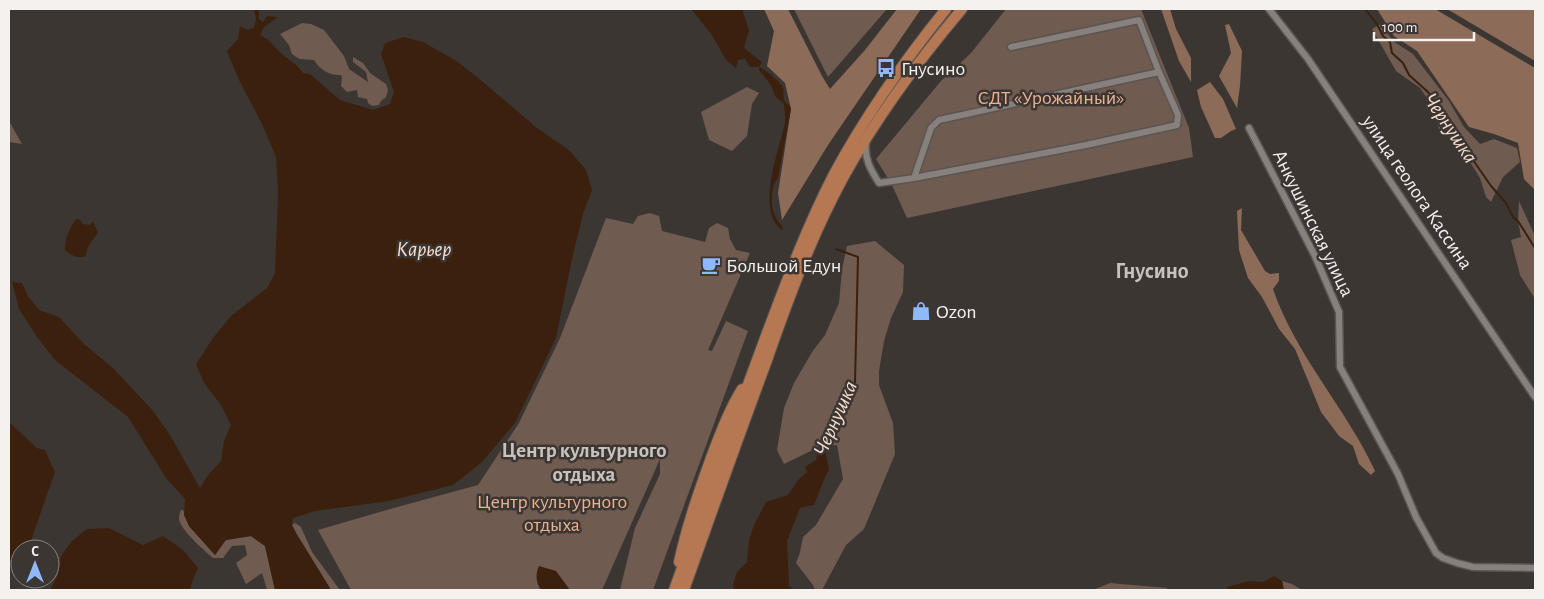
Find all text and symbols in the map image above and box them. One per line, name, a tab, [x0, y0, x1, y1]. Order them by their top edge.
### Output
scale bar	[1374, 10, 1474, 42]
text: 100 m	[1382, 20, 1417, 35]
bus stop icon: Гнусино	[875, 57, 897, 79]
place label: Гнусино	[901, 59, 965, 79]
park label: СДТ «Урожайный»	[978, 88, 1124, 108]
water label: Чернушка	[1419, 90, 1481, 168]
street label: улица геолога Кассина	[1358, 111, 1476, 273]
street label: Анкушинская улица	[1269, 147, 1357, 300]
water label: Карьер	[397, 239, 451, 261]
cafe icon: Большой Едун	[700, 254, 722, 276]
place label: Большой Едун	[726, 256, 842, 276]
district label: Гнусино	[1115, 260, 1189, 283]
shop icon: Ozon	[910, 300, 932, 322]
place label: Ozon	[936, 302, 977, 322]
water label: Чернушка	[810, 378, 862, 459]
district label: Центр культурного отдыха	[502, 440, 666, 485]
park label: Центр культурного отдыха	[477, 492, 627, 535]
north arrow	[10, 539, 60, 589]
text: С	[31, 545, 39, 559]

